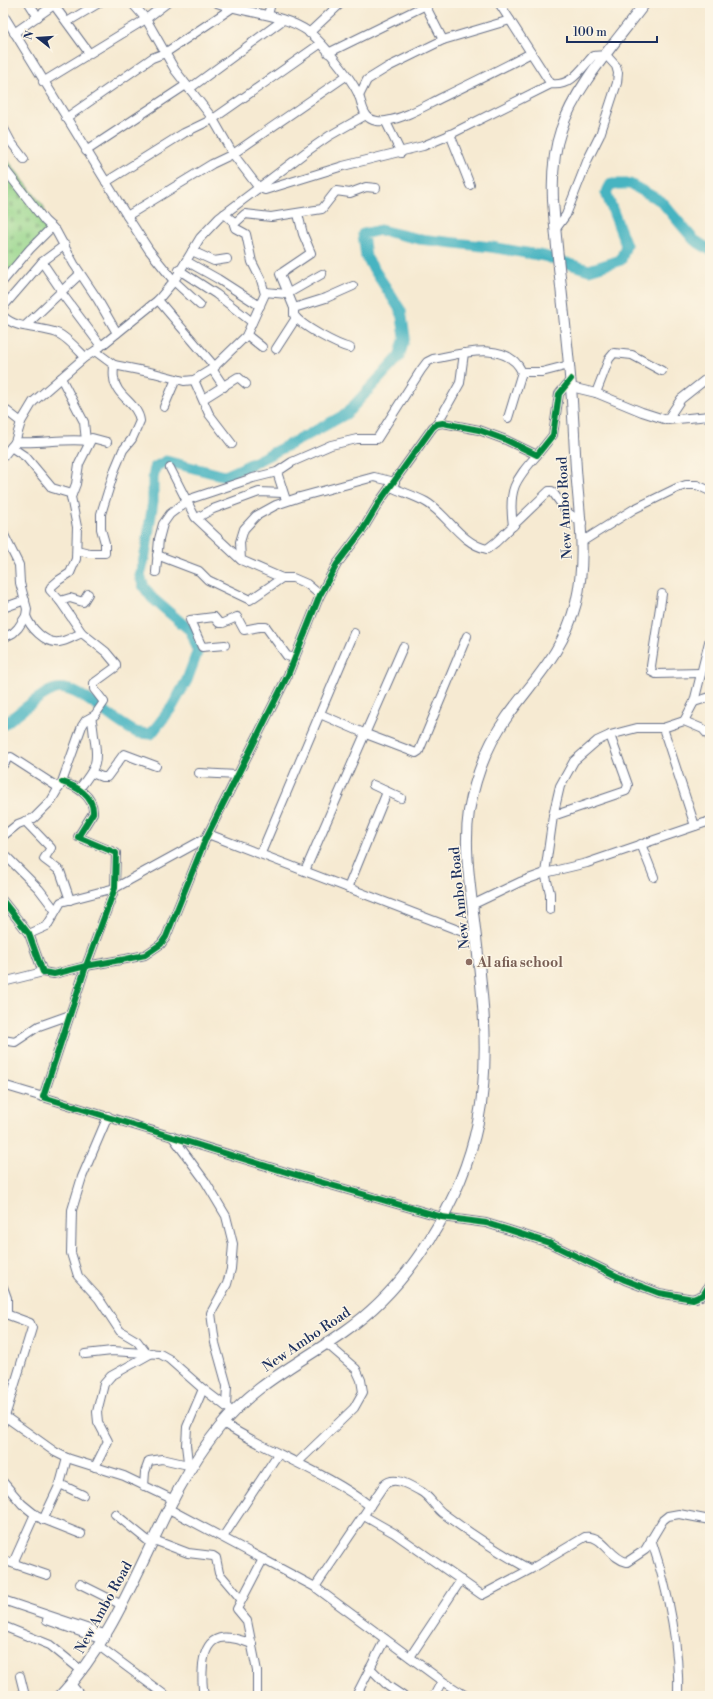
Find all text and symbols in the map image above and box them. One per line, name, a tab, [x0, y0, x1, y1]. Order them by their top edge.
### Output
north arrow	[18, 18, 58, 58]
scale bar	[567, 18, 657, 44]
text: 100 m	[573, 25, 607, 40]
text: N	[21, 29, 37, 42]
street label: New Ambo Road	[553, 456, 577, 560]
street label: New Ambo Road	[446, 846, 474, 950]
place label: Al afia school	[476, 954, 563, 972]
marker: Al afia school	[464, 957, 474, 967]
street label: New Ambo Road	[259, 1304, 354, 1376]
street label: New Ambo Road	[71, 1558, 137, 1657]

